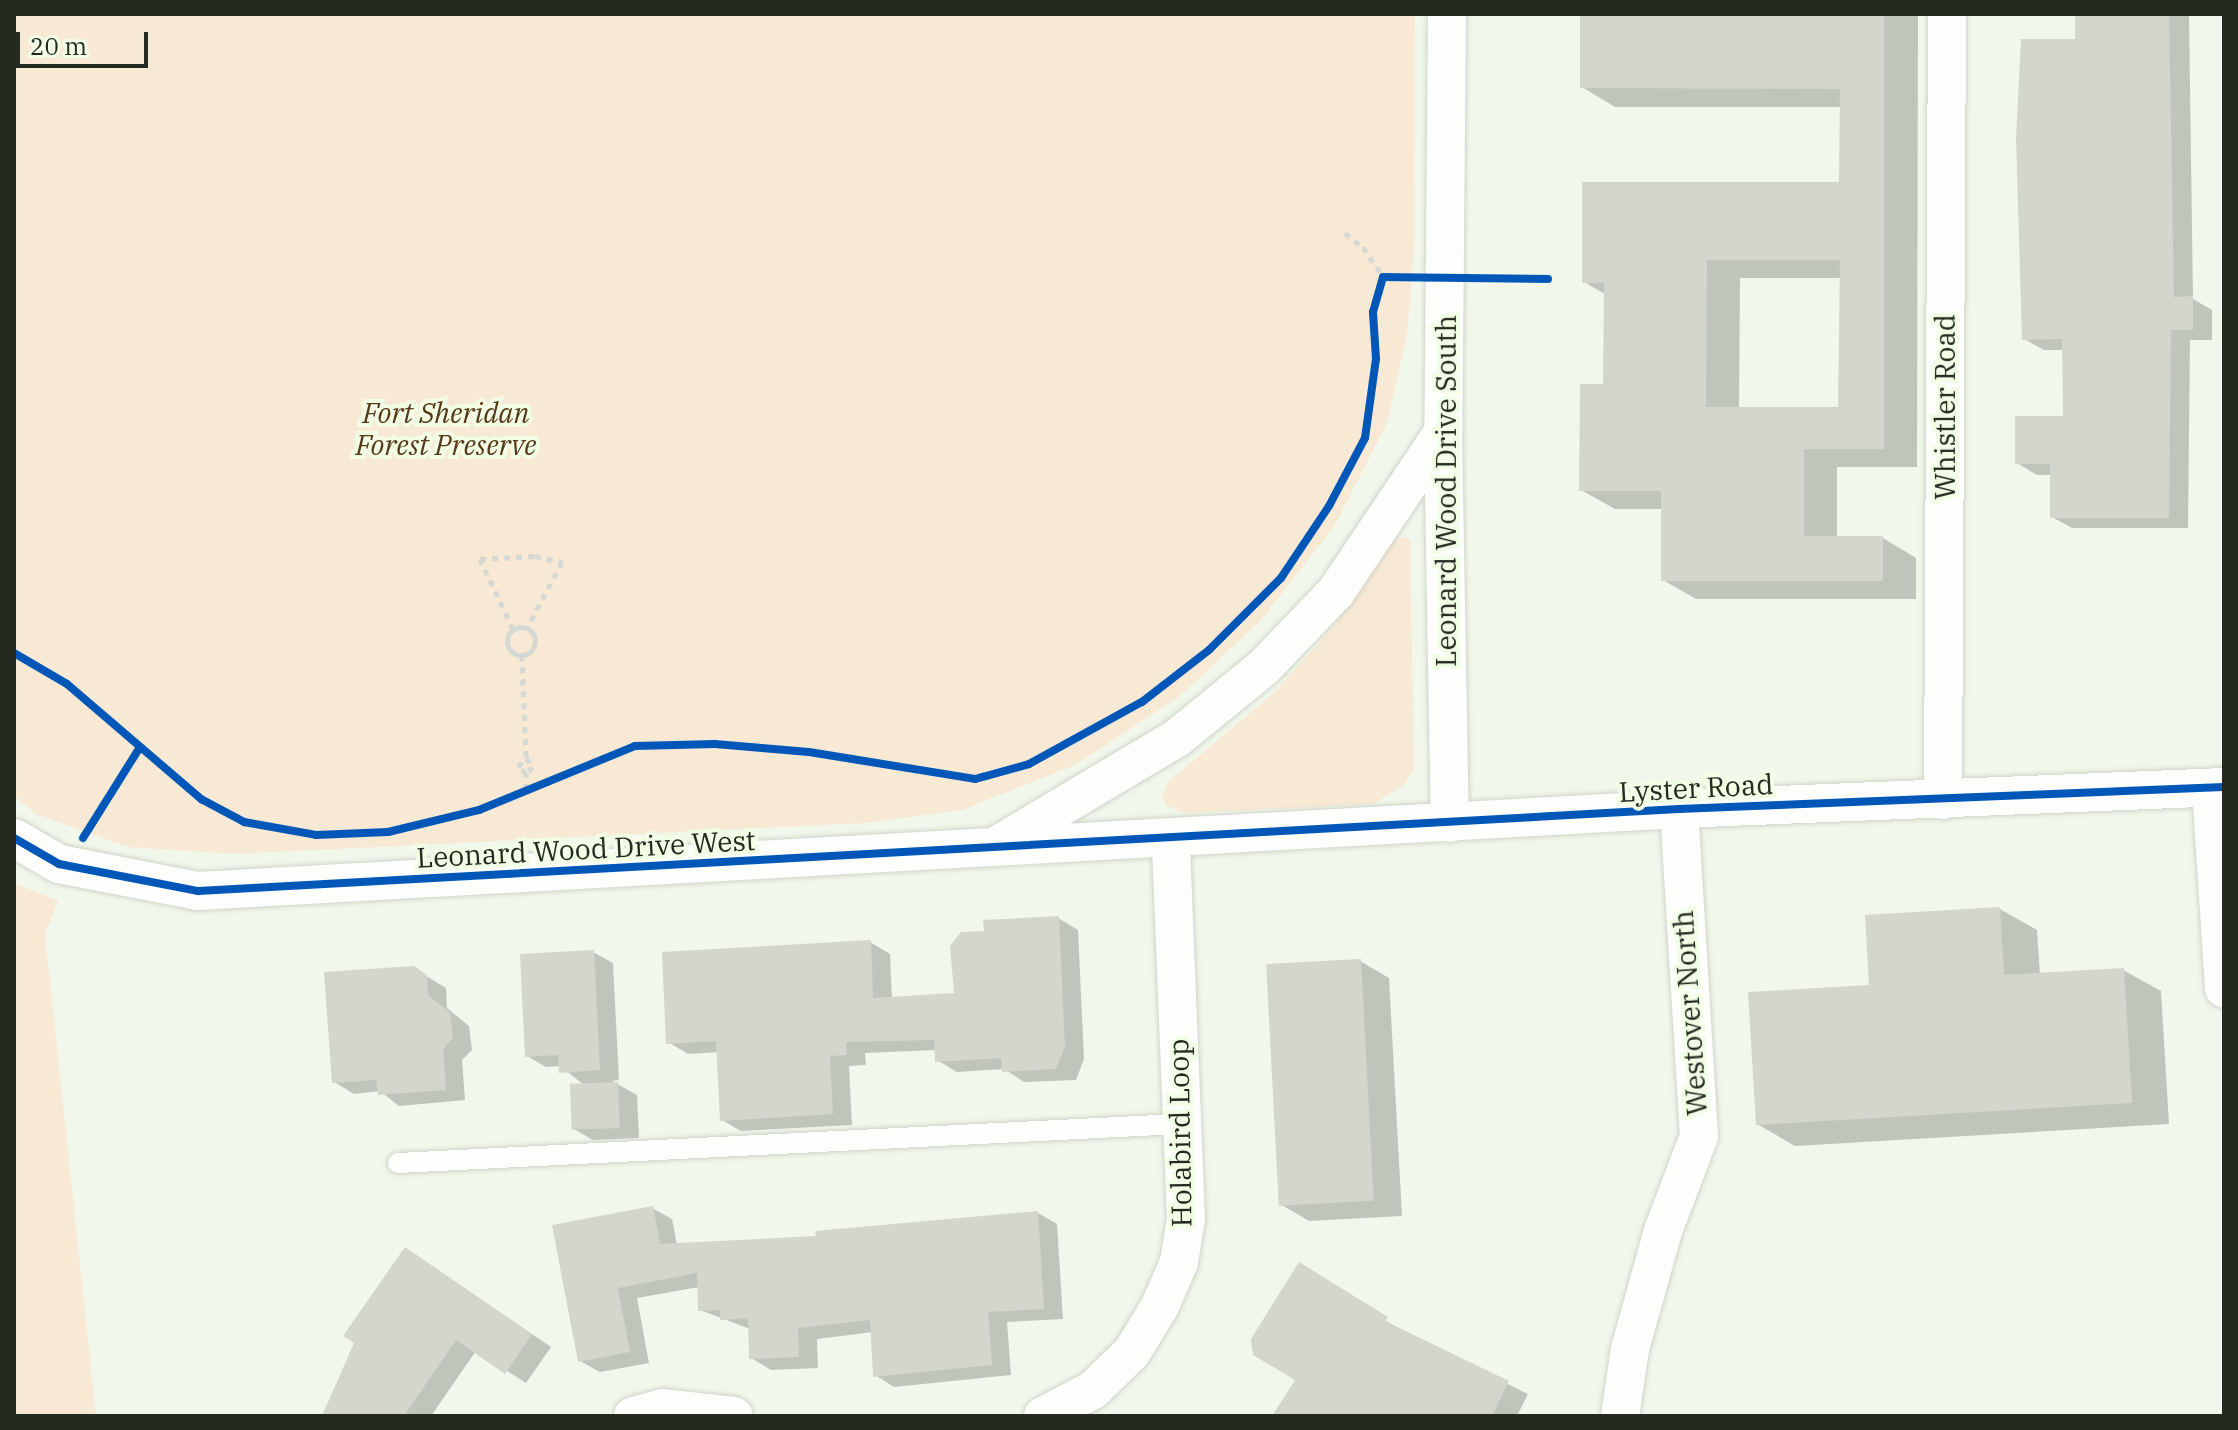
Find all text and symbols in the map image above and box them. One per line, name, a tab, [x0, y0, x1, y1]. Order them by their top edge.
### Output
scale bar	[20, 16, 152, 66]
text: 20 m	[30, 30, 87, 62]
street label: Whistler Road	[1928, 314, 1962, 500]
street label: Leonard Wood Drive South	[1429, 315, 1463, 667]
park label: Fort Sheridan Forest Preserve	[355, 396, 537, 462]
street label: Lyster Road	[1618, 767, 1774, 809]
street label: Leonard Wood Drive West	[416, 823, 756, 875]
street label: Westover North	[1666, 909, 1714, 1117]
street label: Holabird Loop	[1162, 1039, 1198, 1227]

